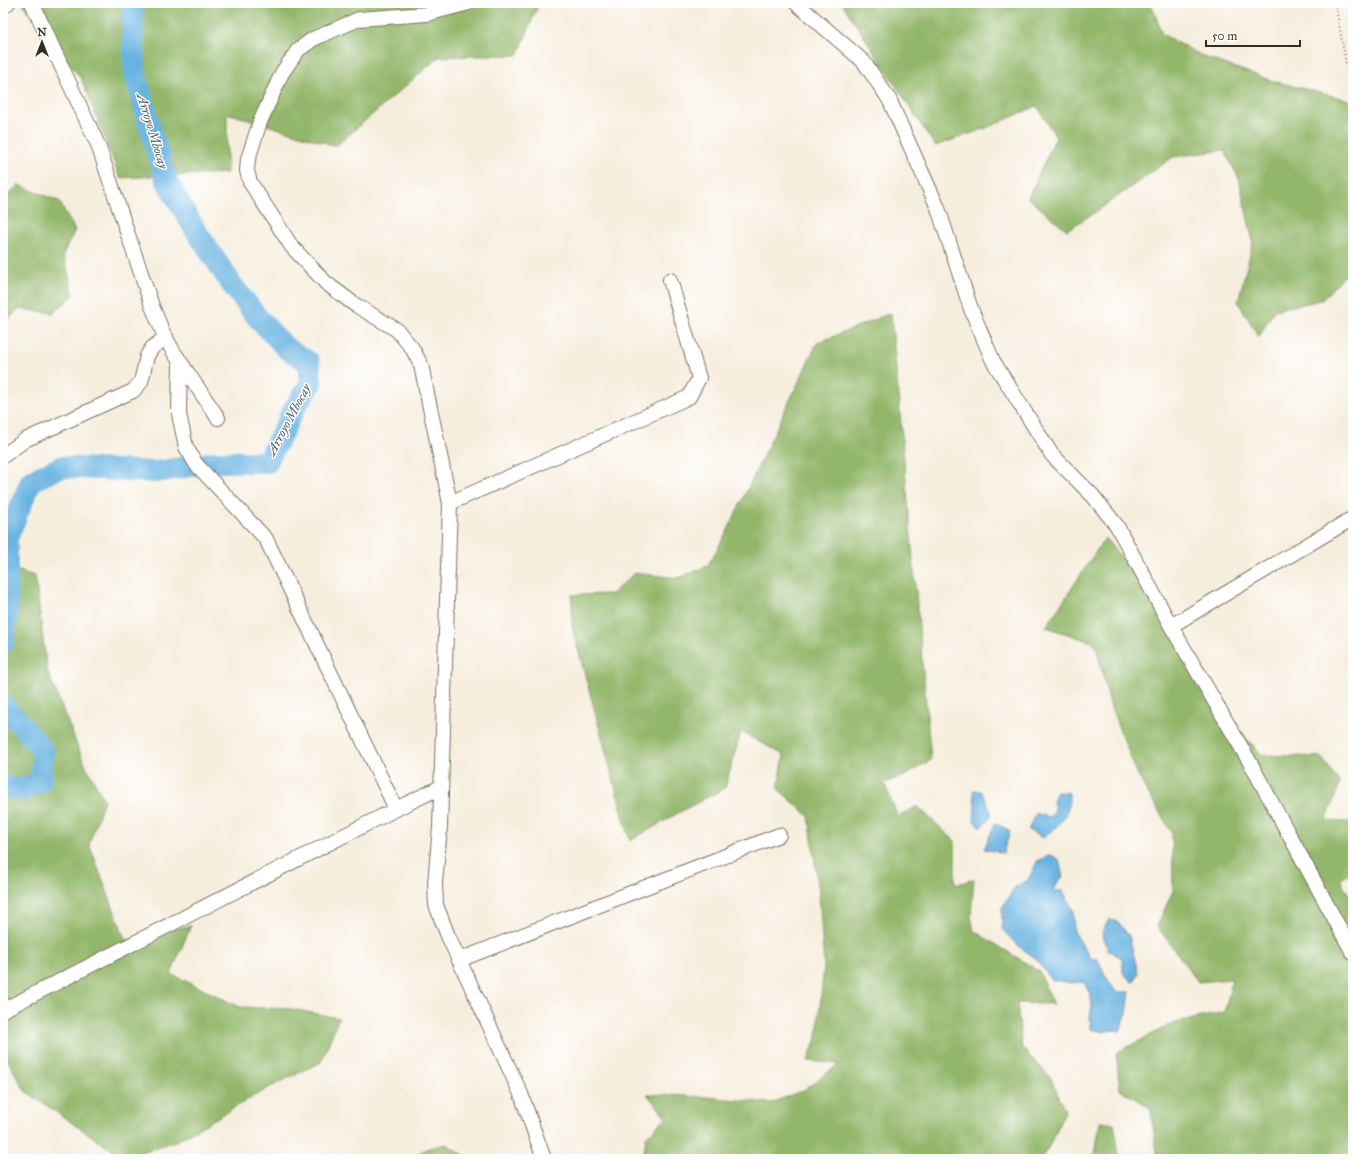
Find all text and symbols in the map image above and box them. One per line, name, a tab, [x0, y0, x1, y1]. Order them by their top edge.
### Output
north arrow	[22, 22, 62, 62]
scale bar	[1206, 22, 1300, 48]
text: N	[37, 26, 47, 39]
text: 50 m	[1212, 29, 1237, 43]
water label: Arroyo Mbocay	[132, 89, 171, 172]
water label: Arroyo Mbocay	[263, 381, 315, 460]

